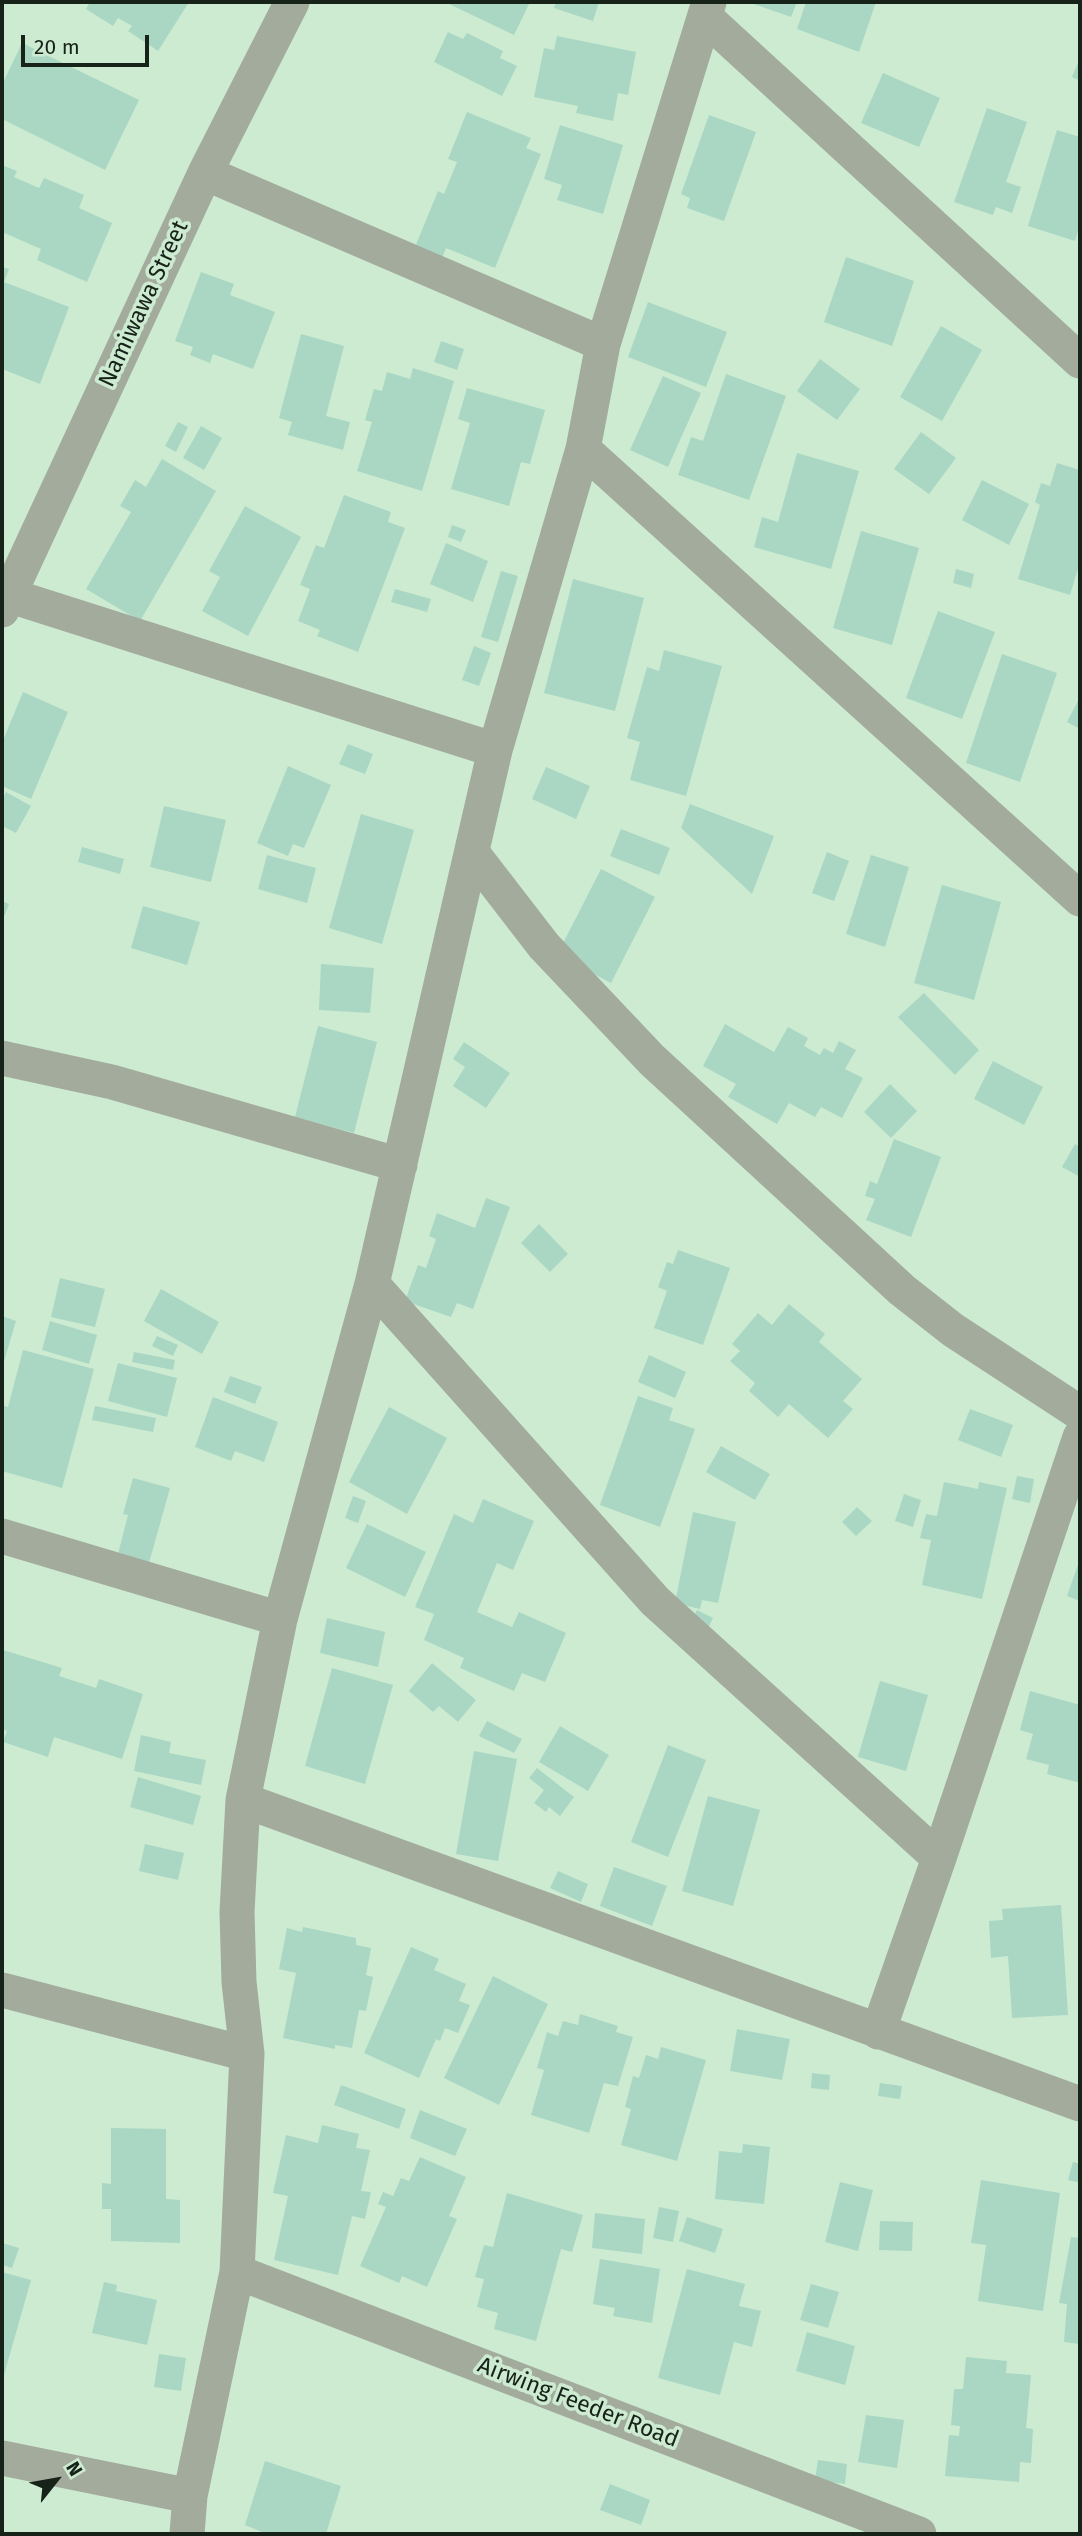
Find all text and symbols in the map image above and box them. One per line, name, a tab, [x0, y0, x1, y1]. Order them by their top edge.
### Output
scale bar	[24, 21, 152, 65]
text: 20 m	[34, 34, 80, 60]
street label: Namiwawa Street	[93, 216, 195, 392]
street label: Airwing Feeder Road	[474, 2352, 682, 2454]
north arrow	[21, 2445, 91, 2515]
text: N	[61, 2458, 88, 2480]

